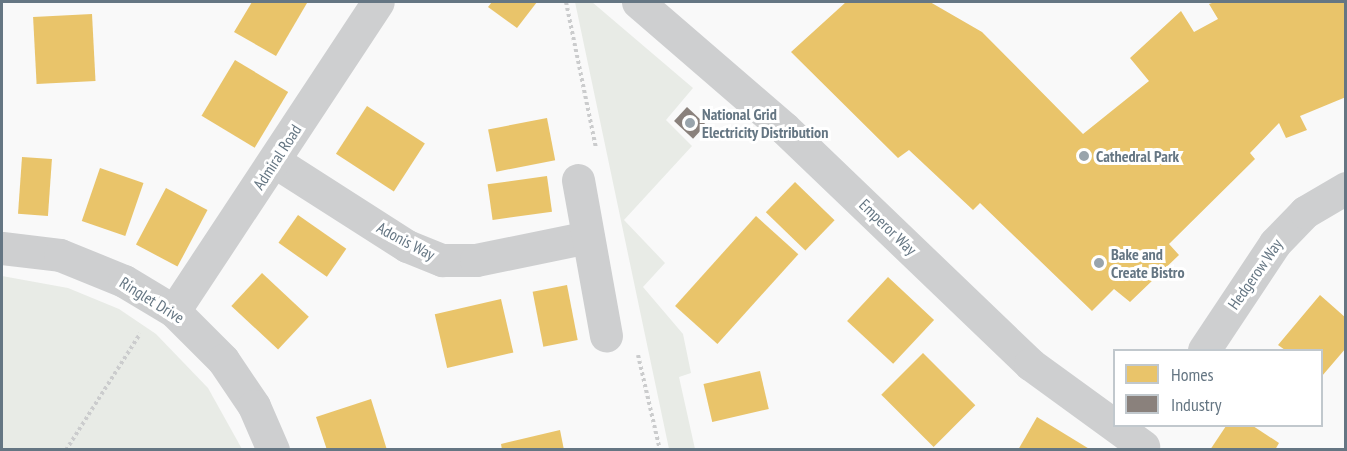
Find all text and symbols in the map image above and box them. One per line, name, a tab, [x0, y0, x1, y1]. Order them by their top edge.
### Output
place label: National Grid Electricity Distribution	[702, 104, 829, 142]
marker: National Grid Electricity Distribution	[683, 116, 697, 130]
street label: Admiral Road	[249, 121, 305, 193]
place label: Cathedral Park	[1096, 146, 1179, 166]
marker: Cathedral Park	[1077, 149, 1091, 163]
street label: Emperor Way	[855, 195, 921, 259]
street label: Adonis Way	[374, 218, 438, 264]
street label: Hedgerow Way	[1224, 235, 1286, 313]
place label: Bake and Create Bistro	[1111, 244, 1185, 282]
marker: Bake and Create Bistro	[1092, 256, 1106, 270]
street label: Ringlet Drive	[116, 273, 188, 327]
legend	[1113, 349, 1323, 427]
text: Homes	[1171, 363, 1214, 386]
text: Industry	[1171, 393, 1221, 416]

